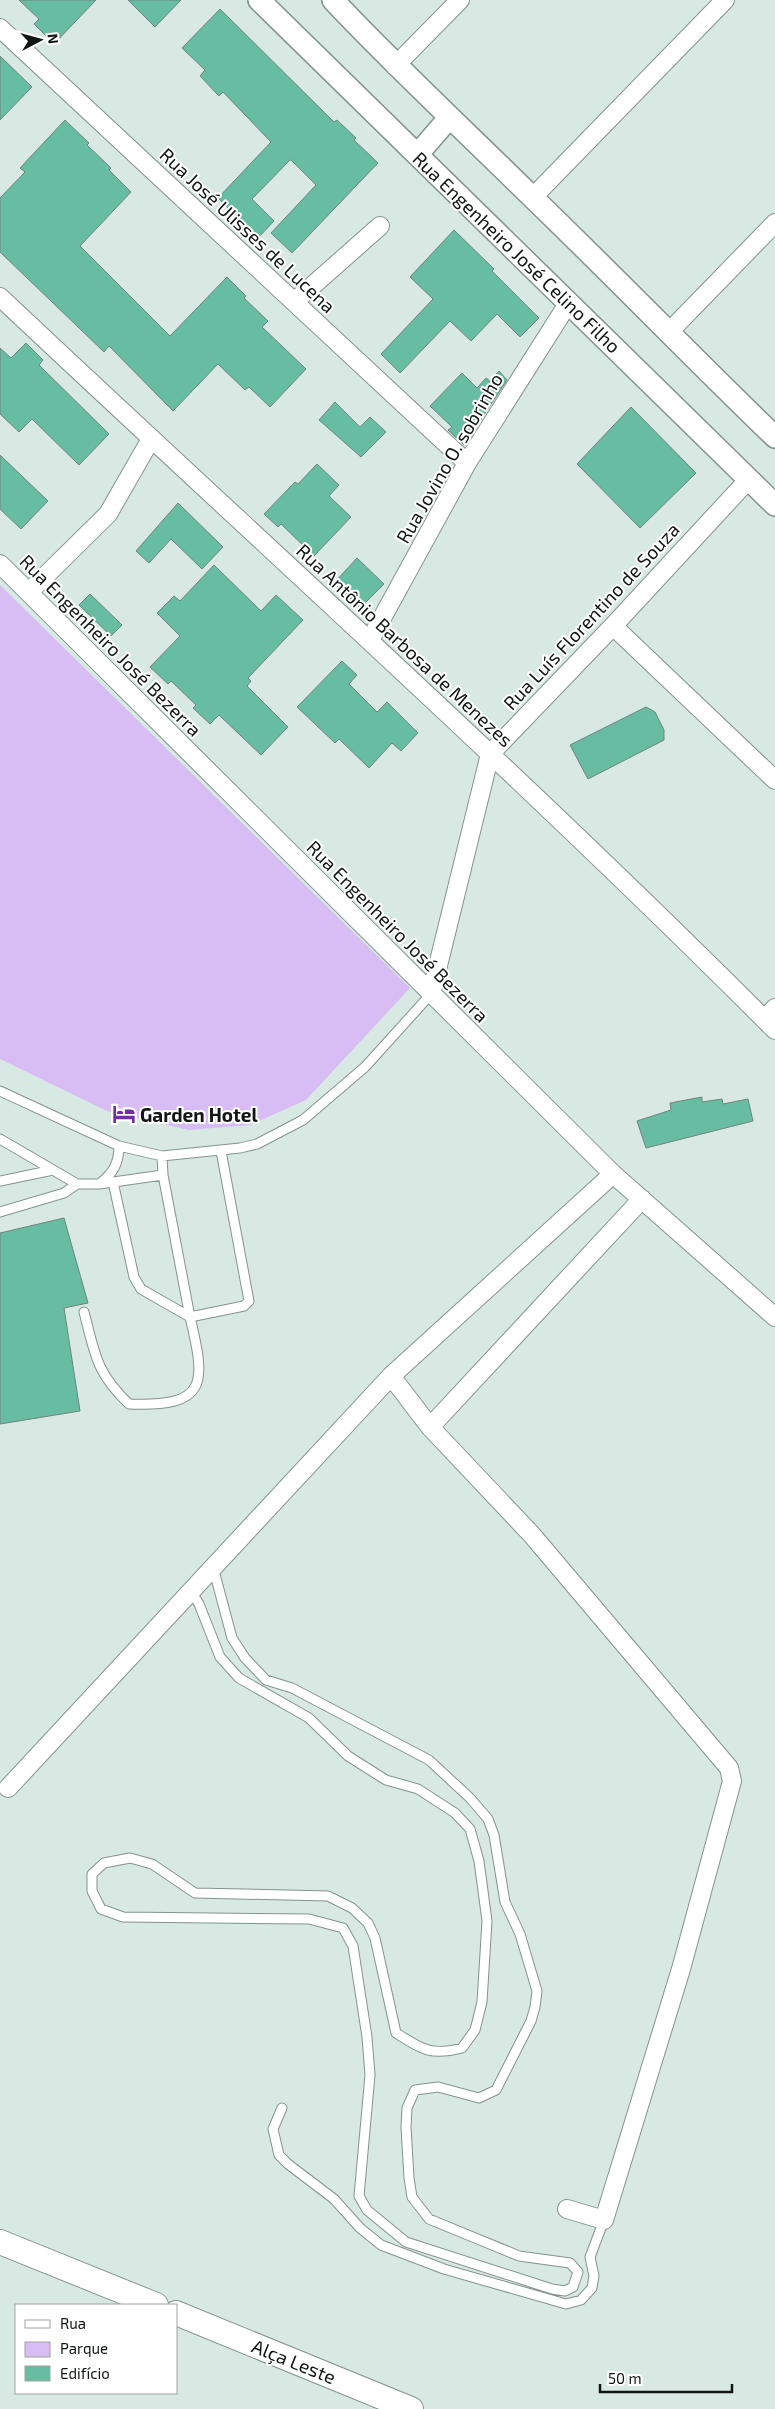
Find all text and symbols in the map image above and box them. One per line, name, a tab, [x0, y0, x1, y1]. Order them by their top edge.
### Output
north arrow	[15, 15, 65, 65]
text: N	[44, 33, 62, 45]
street label: Rua José Ulisses de Lucena	[156, 143, 340, 317]
street label: Rua Engenheiro José Celino Filho	[408, 147, 626, 357]
street label: Rua Jovino O. sobrinho	[391, 369, 507, 547]
street label: Rua Luís Florentino de Souza	[498, 518, 684, 714]
street label: Rua Antônio Barbosa de Menezes	[292, 539, 518, 751]
street label: Rua Engenheiro José Bezerra	[15, 549, 207, 741]
street label: Rua Engenheiro José Bezerra	[302, 835, 494, 1027]
hotel icon: Garden Hotel	[111, 1101, 137, 1127]
place label: Garden Hotel	[140, 1103, 259, 1126]
legend	[15, 2304, 178, 2394]
text: Rua	[60, 2314, 86, 2332]
street label: Alça Leste	[248, 2334, 339, 2389]
text: Parque	[60, 2339, 108, 2357]
scale bar	[600, 2362, 732, 2394]
text: Edifício	[60, 2364, 110, 2382]
text: 50 m	[608, 2369, 642, 2387]

